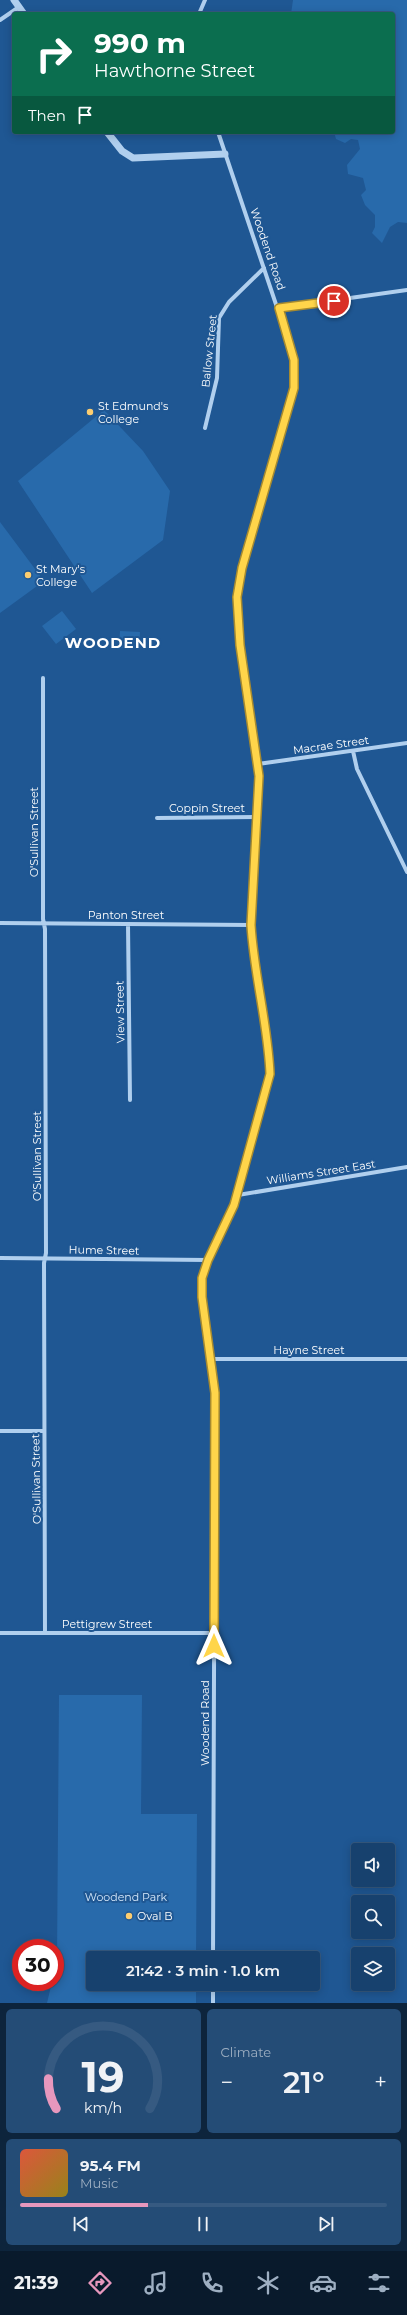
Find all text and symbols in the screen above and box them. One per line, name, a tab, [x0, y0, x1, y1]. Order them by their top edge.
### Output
text: 990 m	[94, 26, 186, 60]
icon: right	[28, 28, 80, 80]
text: Hawthorne Street	[94, 60, 255, 82]
icon: arrive	[74, 104, 96, 126]
text: Then	[28, 106, 66, 125]
street label: Woodend Road	[247, 206, 289, 292]
pin	[317, 284, 351, 318]
icon: arrive	[323, 290, 345, 312]
street label: Ballow Street	[198, 313, 220, 388]
place label: St Edmund's College	[98, 399, 169, 426]
marker: St Edmund's College	[85, 407, 95, 417]
place label: St Mary's College	[36, 562, 86, 589]
marker: St Mary's College	[23, 570, 33, 580]
district label: WOODEND	[65, 633, 161, 652]
street label: Macrae Street	[292, 733, 370, 757]
street label: O'Sullivan Street	[27, 786, 41, 877]
street label: Coppin Street	[169, 801, 245, 815]
street label: Panton Street	[88, 908, 165, 922]
street label: View Street	[112, 980, 128, 1044]
street label: O'Sullivan Street	[30, 1110, 44, 1201]
street label: Williams Street East	[266, 1156, 377, 1188]
street label: Hume Street	[68, 1242, 140, 1258]
street label: Hayne Street	[273, 1343, 345, 1357]
street label: O'Sullivan Street	[28, 1433, 44, 1524]
street label: Pettigrew Street	[62, 1617, 153, 1631]
position arrow	[193, 1625, 235, 1667]
street label: Woodend Road	[198, 1680, 212, 1766]
map controls	[351, 1843, 395, 1991]
button: sound	[351, 1843, 395, 1887]
park label: Woodend Park	[85, 1890, 168, 1904]
button: search	[351, 1895, 395, 1939]
place label: Oval B	[137, 1909, 173, 1923]
marker: Oval B	[124, 1911, 134, 1921]
speed limit sign: 30	[12, 1939, 64, 1991]
button: layers	[351, 1947, 395, 1991]
text: 21:42 · 3 min · 1.0 km	[126, 1961, 280, 1980]
text: Climate	[221, 2044, 271, 2060]
text: 19	[82, 2052, 125, 2102]
text: 21°	[283, 2064, 324, 2101]
text: −	[221, 2069, 233, 2096]
text: +	[374, 2069, 387, 2096]
text: km/h	[84, 2099, 122, 2117]
text: 95.4 FM	[80, 2156, 141, 2175]
text: Music	[80, 2175, 118, 2191]
icon: previous	[70, 2213, 92, 2235]
icon: pause	[192, 2213, 214, 2235]
icon: next	[315, 2213, 337, 2235]
icon: directions	[86, 2269, 114, 2297]
icon: music	[142, 2269, 170, 2297]
icon: phone	[198, 2269, 226, 2297]
icon: climate	[254, 2269, 282, 2297]
icon: car	[309, 2269, 337, 2297]
icon: filters	[365, 2269, 393, 2297]
text: 21:39	[14, 2272, 58, 2294]

